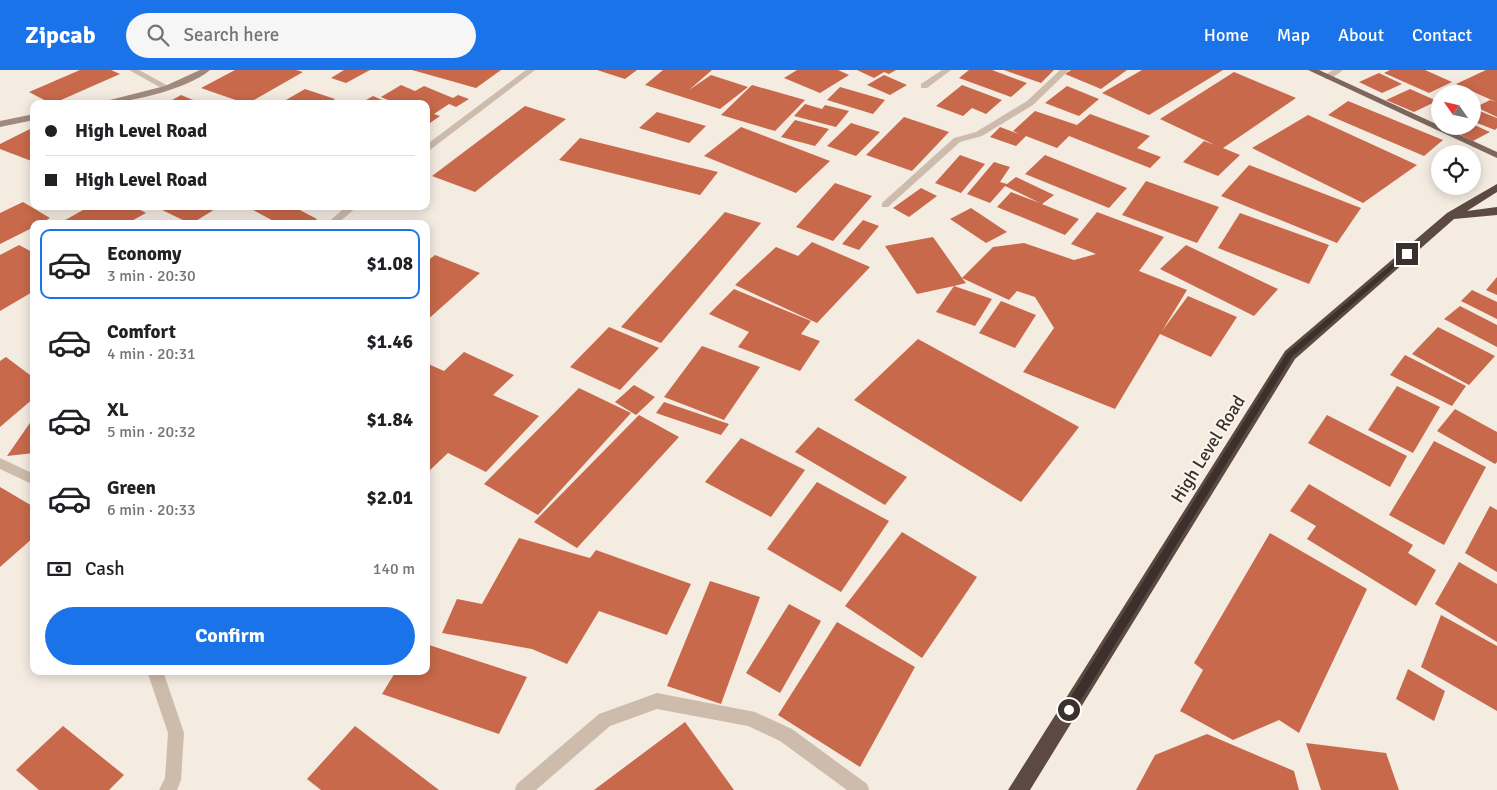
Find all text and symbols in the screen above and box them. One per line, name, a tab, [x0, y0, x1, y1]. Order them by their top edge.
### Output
search box	[126, 13, 476, 58]
text: Zipcab	[25, 20, 96, 50]
icon: search	[144, 21, 172, 49]
text: Search here	[184, 23, 279, 47]
text: Home	[1204, 24, 1249, 46]
text: Map	[1277, 24, 1310, 46]
text: About	[1338, 24, 1384, 46]
text: Contact	[1412, 24, 1472, 46]
north arrow	[1431, 85, 1481, 135]
map controls	[1431, 85, 1481, 195]
text: High Level Road	[75, 119, 207, 143]
button: locate	[1431, 145, 1481, 195]
text: High Level Road	[75, 168, 207, 192]
icon: car	[47, 242, 92, 287]
text: Economy	[107, 242, 181, 266]
route end	[1396, 243, 1418, 265]
text: $1.08	[367, 252, 413, 276]
text: 3 min · 20:30	[107, 266, 196, 286]
icon: car	[47, 320, 92, 365]
text: Comfort	[107, 320, 176, 344]
text: $1.46	[367, 330, 413, 354]
text: 4 min · 20:31	[107, 344, 196, 364]
street label: High Level Road	[1166, 391, 1250, 507]
icon: car	[47, 398, 92, 443]
text: XL	[107, 398, 129, 422]
text: $1.84	[367, 408, 413, 432]
text: 5 min · 20:32	[107, 422, 196, 442]
icon: car	[47, 476, 92, 521]
text: Green	[107, 476, 156, 500]
text: $2.01	[367, 486, 413, 510]
text: 6 min · 20:33	[107, 500, 196, 520]
icon: cash	[45, 555, 73, 583]
text: Cash	[85, 557, 125, 581]
text: 140 m	[373, 559, 415, 579]
button: Confirm	[45, 607, 415, 665]
route start	[1058, 699, 1080, 721]

